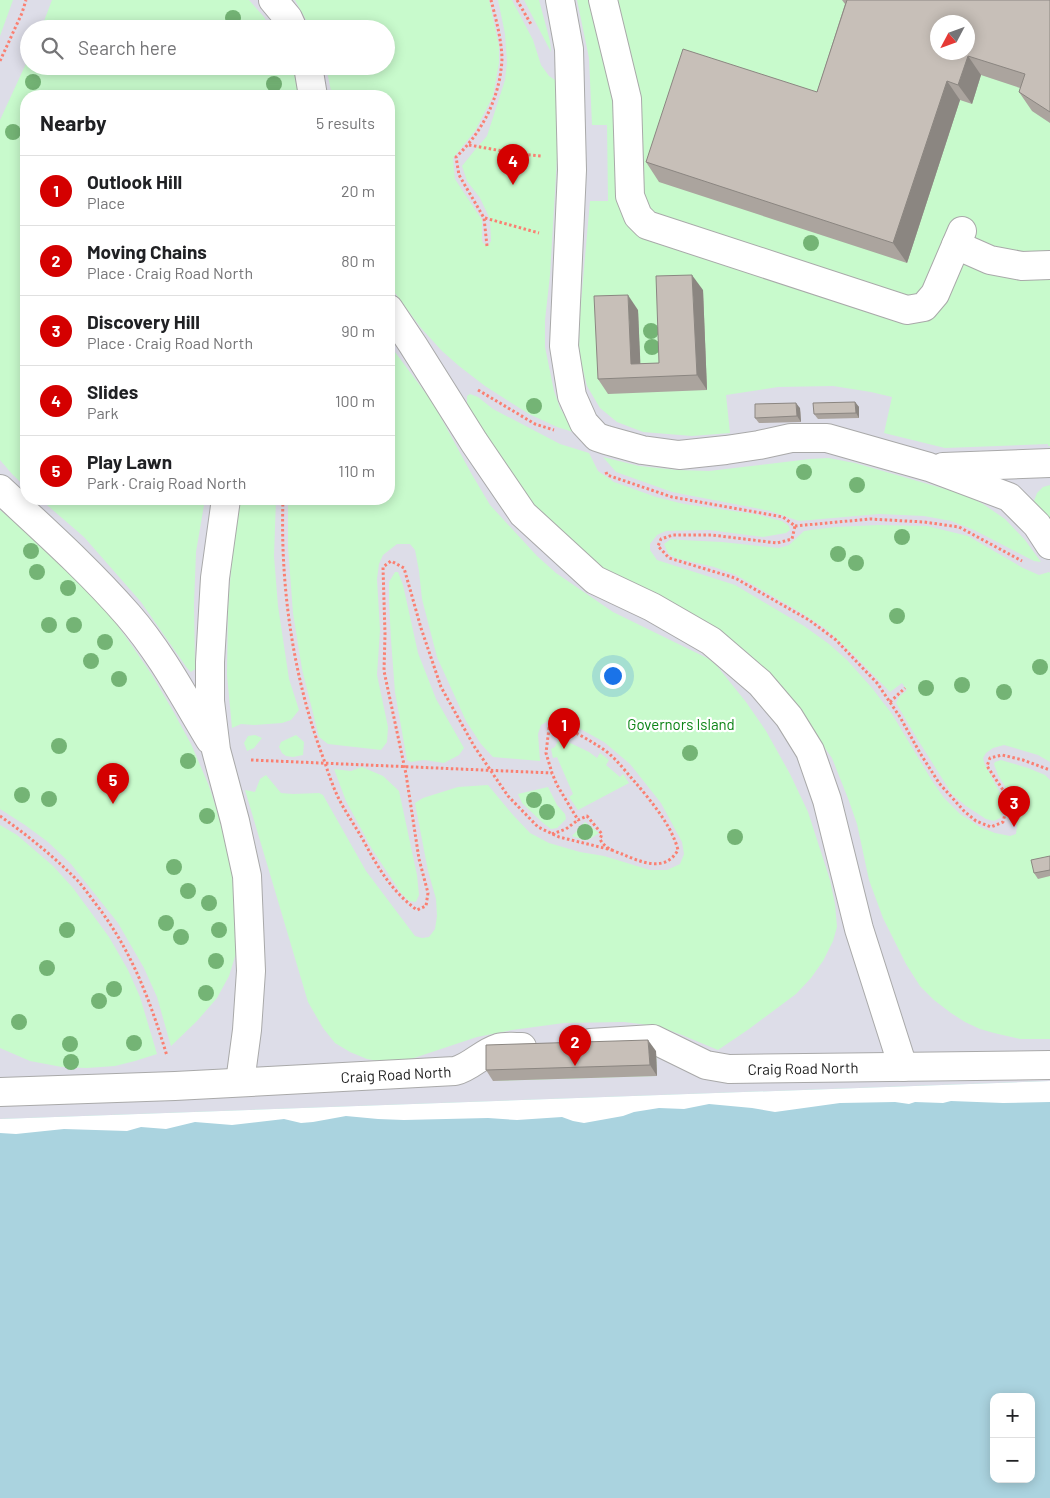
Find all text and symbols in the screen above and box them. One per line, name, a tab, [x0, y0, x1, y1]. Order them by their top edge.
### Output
north arrow	[930, 15, 975, 60]
search box	[20, 20, 395, 75]
icon: search	[38, 34, 66, 62]
text: Search here	[78, 36, 177, 59]
text: Nearby	[40, 110, 106, 135]
text: 5 results	[316, 113, 375, 132]
pin: 4	[497, 144, 529, 185]
text: Outlook Hill	[87, 170, 182, 193]
text: 1	[53, 181, 59, 200]
text: 20 m	[341, 181, 375, 200]
text: Place	[87, 193, 125, 212]
text: Moving Chains	[87, 240, 207, 263]
text: 2	[52, 251, 60, 270]
text: 80 m	[341, 251, 375, 270]
text: Place · Craig Road North	[87, 263, 253, 282]
text: Discovery Hill	[87, 310, 200, 333]
text: 3	[52, 321, 60, 340]
text: 90 m	[341, 321, 375, 340]
text: Place · Craig Road North	[87, 333, 253, 352]
text: Slides	[87, 380, 138, 403]
text: 4	[51, 391, 61, 410]
text: 100 m	[335, 391, 375, 410]
text: Park	[87, 403, 118, 422]
text: Play Lawn	[87, 450, 172, 473]
text: 5	[52, 461, 60, 480]
text: 110 m	[338, 461, 375, 480]
text: Park · Craig Road North	[87, 473, 246, 492]
your location	[600, 663, 626, 689]
pin: 1	[548, 708, 580, 749]
park label: Governors Island	[627, 715, 735, 733]
pin: 5	[97, 763, 129, 804]
pin: 3	[998, 786, 1030, 827]
pin: 2	[559, 1025, 591, 1066]
street label: Craig Road North	[747, 1058, 859, 1078]
street label: Craig Road North	[340, 1062, 452, 1086]
map controls	[990, 1393, 1035, 1483]
button: +	[990, 1393, 1035, 1438]
button: −	[990, 1438, 1035, 1483]

